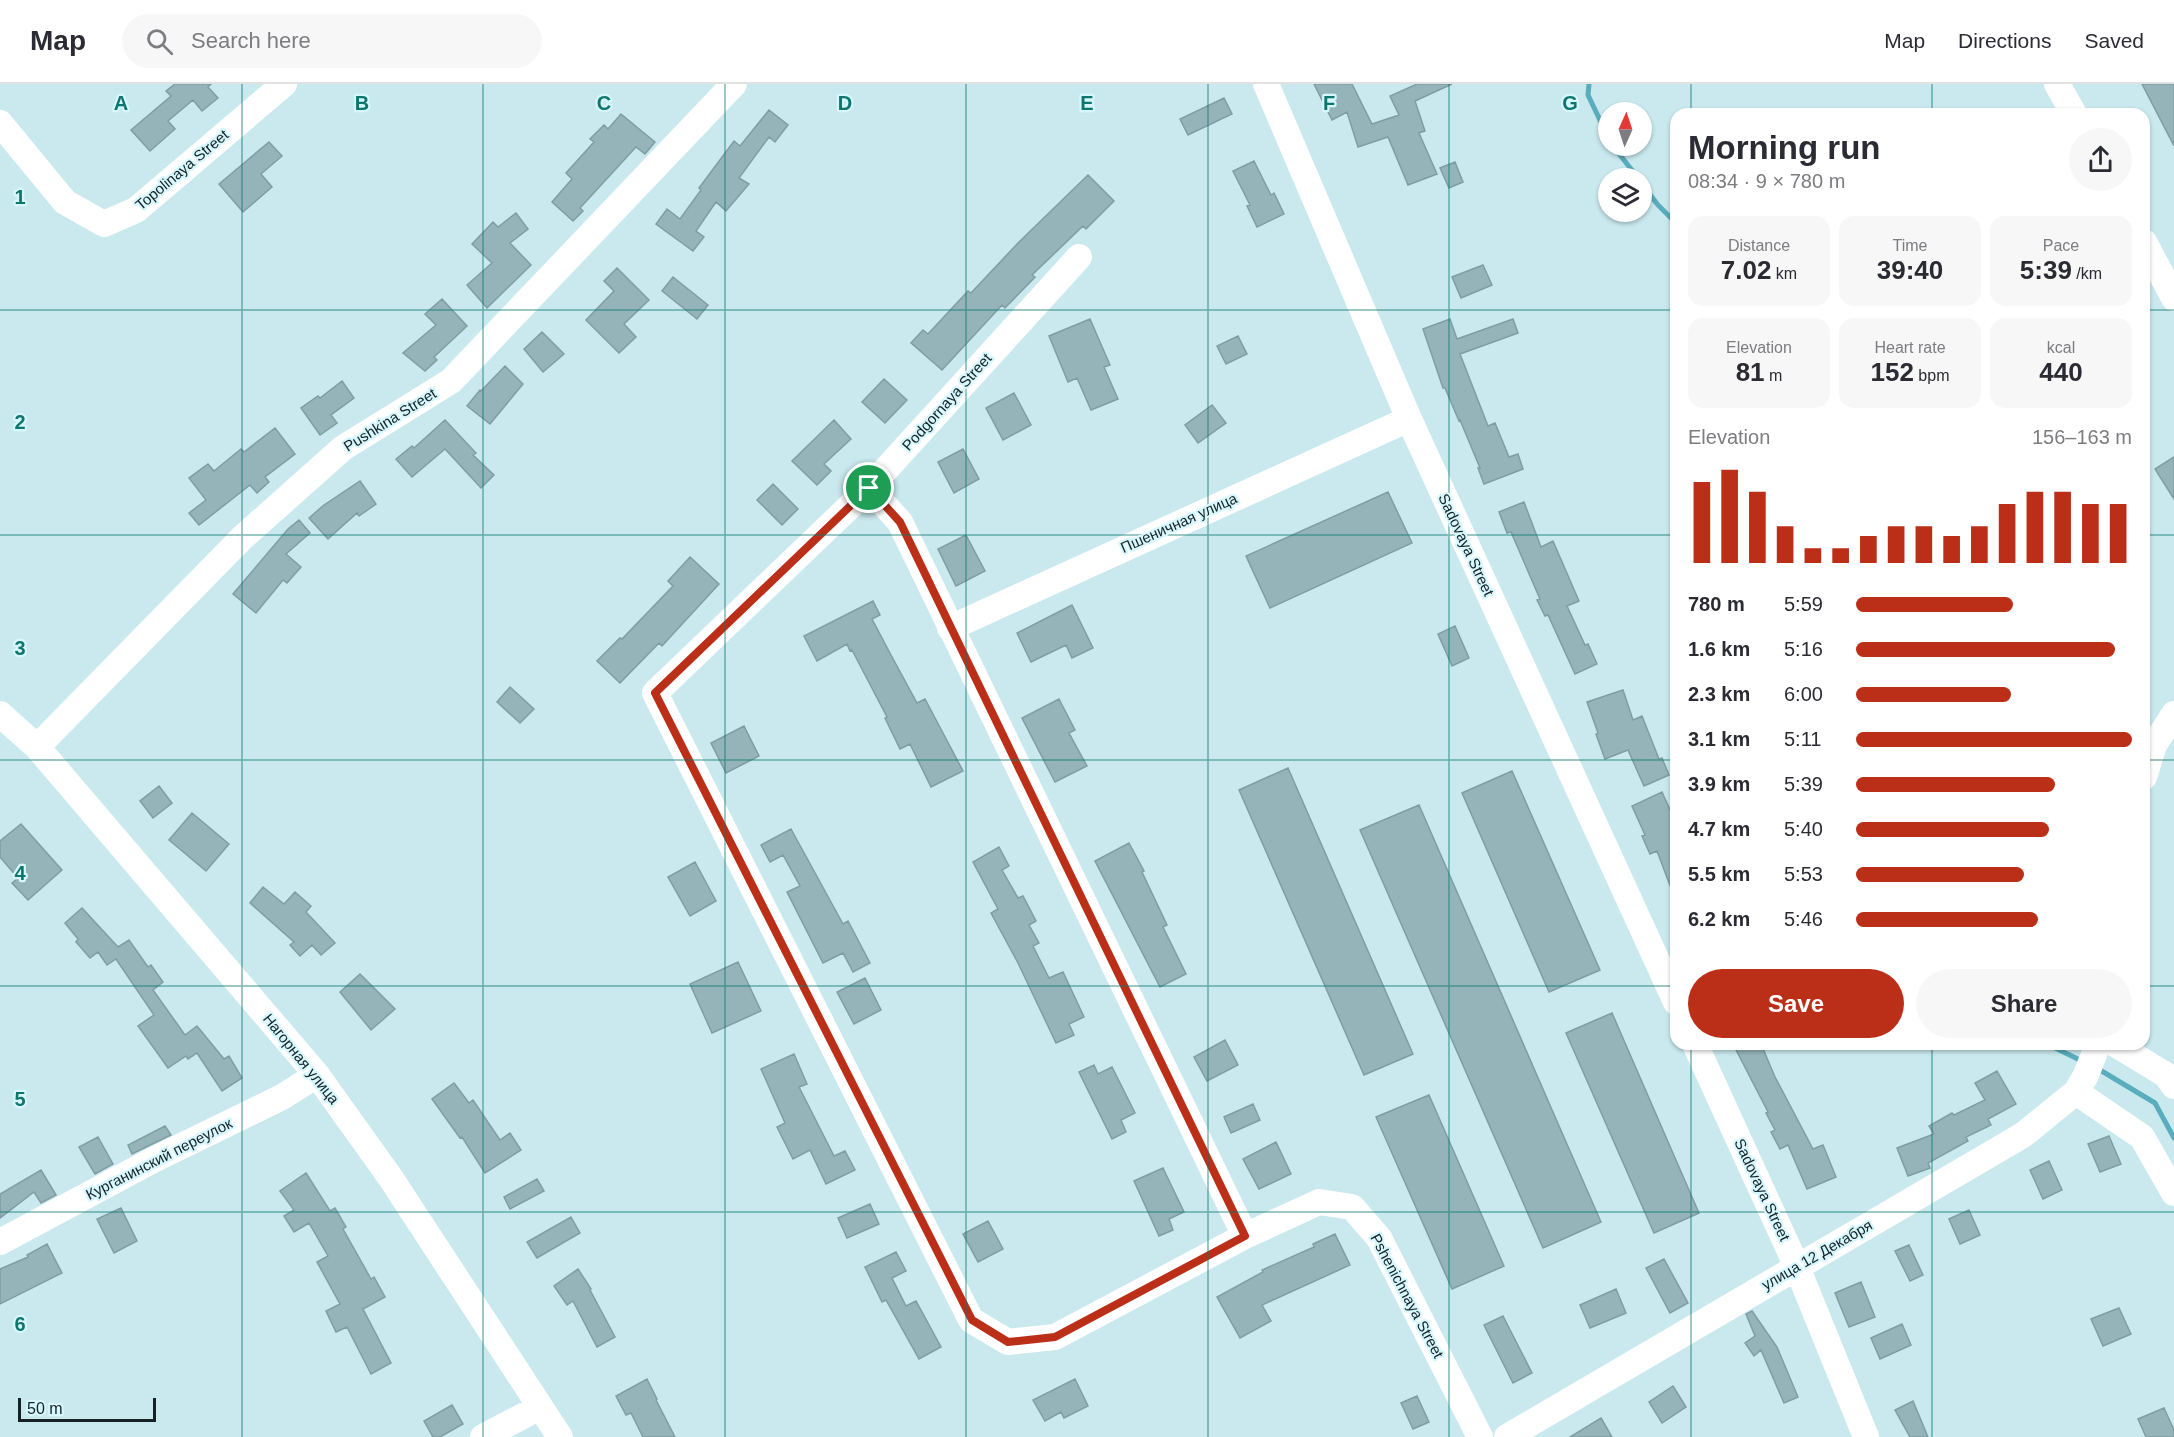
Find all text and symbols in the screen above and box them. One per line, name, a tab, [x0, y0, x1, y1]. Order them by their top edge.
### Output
search box	[122, 14, 542, 68]
text: Map	[30, 25, 86, 56]
icon: search	[143, 25, 176, 58]
text: Search here	[191, 28, 311, 53]
text: Map	[1884, 29, 1925, 52]
text: Directions	[1958, 29, 2051, 52]
text: Saved	[2084, 29, 2144, 52]
text: A	[114, 92, 128, 114]
text: B	[355, 92, 369, 114]
text: C	[597, 92, 611, 114]
text: D	[838, 92, 852, 114]
text: E	[1080, 92, 1094, 114]
text: F	[1323, 92, 1335, 114]
text: G	[1562, 92, 1578, 114]
north arrow	[1598, 102, 1652, 156]
map controls	[1598, 102, 1652, 222]
street label: Topolinaya Street	[132, 125, 232, 213]
button: share	[2069, 128, 2132, 191]
text: Morning run	[1688, 129, 1880, 166]
button: layers	[1598, 168, 1652, 222]
text: 08:34 · 9 × 780 m	[1688, 170, 1845, 192]
text: 1	[14, 186, 26, 208]
text: Distance	[1728, 237, 1790, 254]
text: Time	[1893, 237, 1927, 254]
text: Pace	[2043, 237, 2079, 254]
text: 7.02	[1721, 255, 1771, 285]
text: 39:40	[1877, 255, 1943, 285]
text: 5:39	[2020, 255, 2072, 285]
text: km	[1771, 265, 1797, 282]
text: /km	[2072, 265, 2102, 282]
text: Elevation	[1726, 339, 1792, 356]
text: Heart rate	[1874, 339, 1946, 356]
text: kcal	[2047, 339, 2075, 356]
street label: Podgornaya Street	[898, 349, 995, 454]
text: 81	[1736, 357, 1765, 387]
text: 152	[1871, 357, 1914, 387]
text: 440	[2039, 357, 2083, 387]
text: m	[1765, 367, 1782, 384]
text: bpm	[1914, 367, 1949, 384]
street label: Pushkina Street	[340, 384, 440, 455]
text: 2	[14, 411, 26, 433]
text: Elevation	[1688, 426, 1770, 448]
text: 156–163 m	[2032, 426, 2132, 448]
pin	[843, 462, 894, 513]
icon: arrive	[852, 471, 885, 504]
street label: Пшеничная улица	[1118, 489, 1240, 556]
street label: Sadovaya Street	[1435, 491, 1498, 599]
text: 780 m	[1688, 593, 1745, 615]
text: 5:59	[1784, 593, 1823, 615]
text: 3	[14, 637, 26, 659]
text: 1.6 km	[1688, 638, 1750, 660]
text: 5:16	[1784, 638, 1823, 660]
text: 2.3 km	[1688, 683, 1750, 705]
text: 6:00	[1784, 683, 1823, 705]
text: 3.1 km	[1688, 728, 1750, 750]
text: 5:11	[1784, 728, 1821, 750]
text: 3.9 km	[1688, 773, 1750, 795]
text: 5:39	[1784, 773, 1823, 795]
text: 4.7 km	[1688, 818, 1750, 840]
text: 5:40	[1784, 818, 1823, 840]
text: 4	[14, 862, 26, 884]
text: 5.5 km	[1688, 863, 1750, 885]
text: 5:53	[1784, 863, 1823, 885]
text: 6.2 km	[1688, 908, 1750, 930]
text: 5:46	[1784, 908, 1823, 930]
button: Save	[1688, 969, 1904, 1038]
button: Share	[1916, 969, 2132, 1038]
street label: Нагорная улица	[260, 1010, 343, 1108]
text: 5	[14, 1088, 26, 1110]
street label: Курганинский переулок	[83, 1114, 235, 1203]
street label: Sadovaya Street	[1731, 1136, 1794, 1244]
street label: улица 12 Декабря	[1758, 1216, 1875, 1293]
street label: Pshenichnaya Street	[1367, 1231, 1448, 1362]
text: 6	[14, 1313, 26, 1335]
scale bar	[18, 1395, 156, 1422]
text: 50 m	[27, 1400, 63, 1417]

